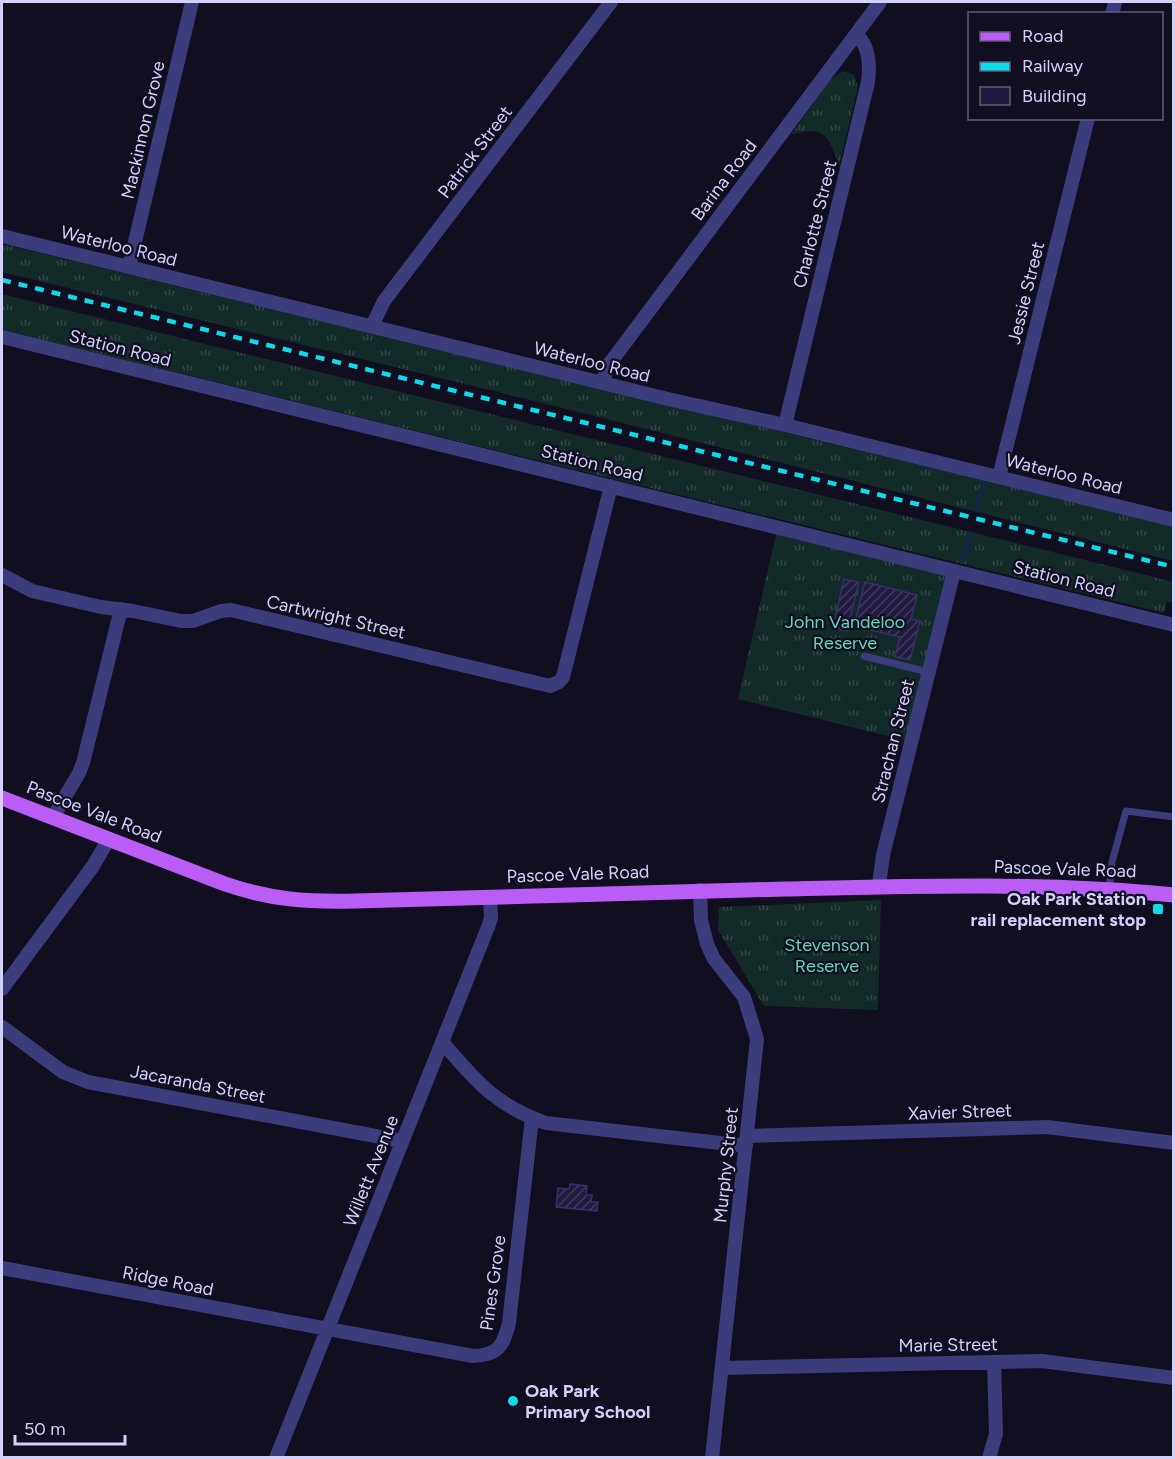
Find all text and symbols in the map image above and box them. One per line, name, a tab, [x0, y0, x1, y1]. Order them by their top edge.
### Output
legend	[968, 12, 1163, 120]
text: Road	[1022, 25, 1063, 47]
text: Railway	[1022, 55, 1084, 77]
street label: Mackinnon Grove	[116, 59, 170, 201]
text: Building	[1022, 85, 1087, 107]
street label: Patrick Street	[433, 101, 517, 202]
street label: Barina Road	[686, 135, 762, 225]
street label: Charlotte Street	[788, 158, 842, 290]
street label: Waterloo Road	[59, 221, 179, 271]
street label: Jessie Street	[1003, 239, 1049, 346]
street label: Station Road	[67, 325, 173, 371]
street label: Waterloo Road	[532, 337, 652, 387]
street label: Station Road	[539, 440, 645, 486]
street label: Waterloo Road	[1004, 449, 1124, 499]
street label: Station Road	[1011, 556, 1117, 602]
street label: Cartwright Street	[264, 590, 408, 644]
park label: John Vandeloo Reserve	[785, 611, 905, 654]
street label: Strachan Street	[867, 677, 919, 805]
street label: Pascoe Vale Road	[23, 776, 165, 848]
street label: Pascoe Vale Road	[993, 856, 1137, 882]
street label: Pascoe Vale Road	[506, 861, 650, 887]
place label: Oak Park Station rail replacement stop	[971, 888, 1146, 931]
marker: Oak Park Station rail replacement stop	[1151, 902, 1165, 916]
park label: Stevenson Reserve	[784, 934, 870, 977]
street label: Jacaranda Street	[129, 1060, 268, 1108]
street label: Xavier Street	[908, 1099, 1013, 1125]
street label: Murphy Street	[709, 1106, 743, 1224]
street label: Willett Avenue	[339, 1112, 403, 1230]
street label: Pines Grove	[475, 1234, 511, 1332]
street label: Ridge Road	[121, 1261, 215, 1301]
street label: Marie Street	[898, 1333, 998, 1357]
place label: Oak Park Primary School	[525, 1380, 650, 1423]
marker: Oak Park Primary School	[506, 1394, 520, 1408]
scale bar	[15, 1408, 124, 1446]
text: 50 m	[24, 1418, 66, 1440]

